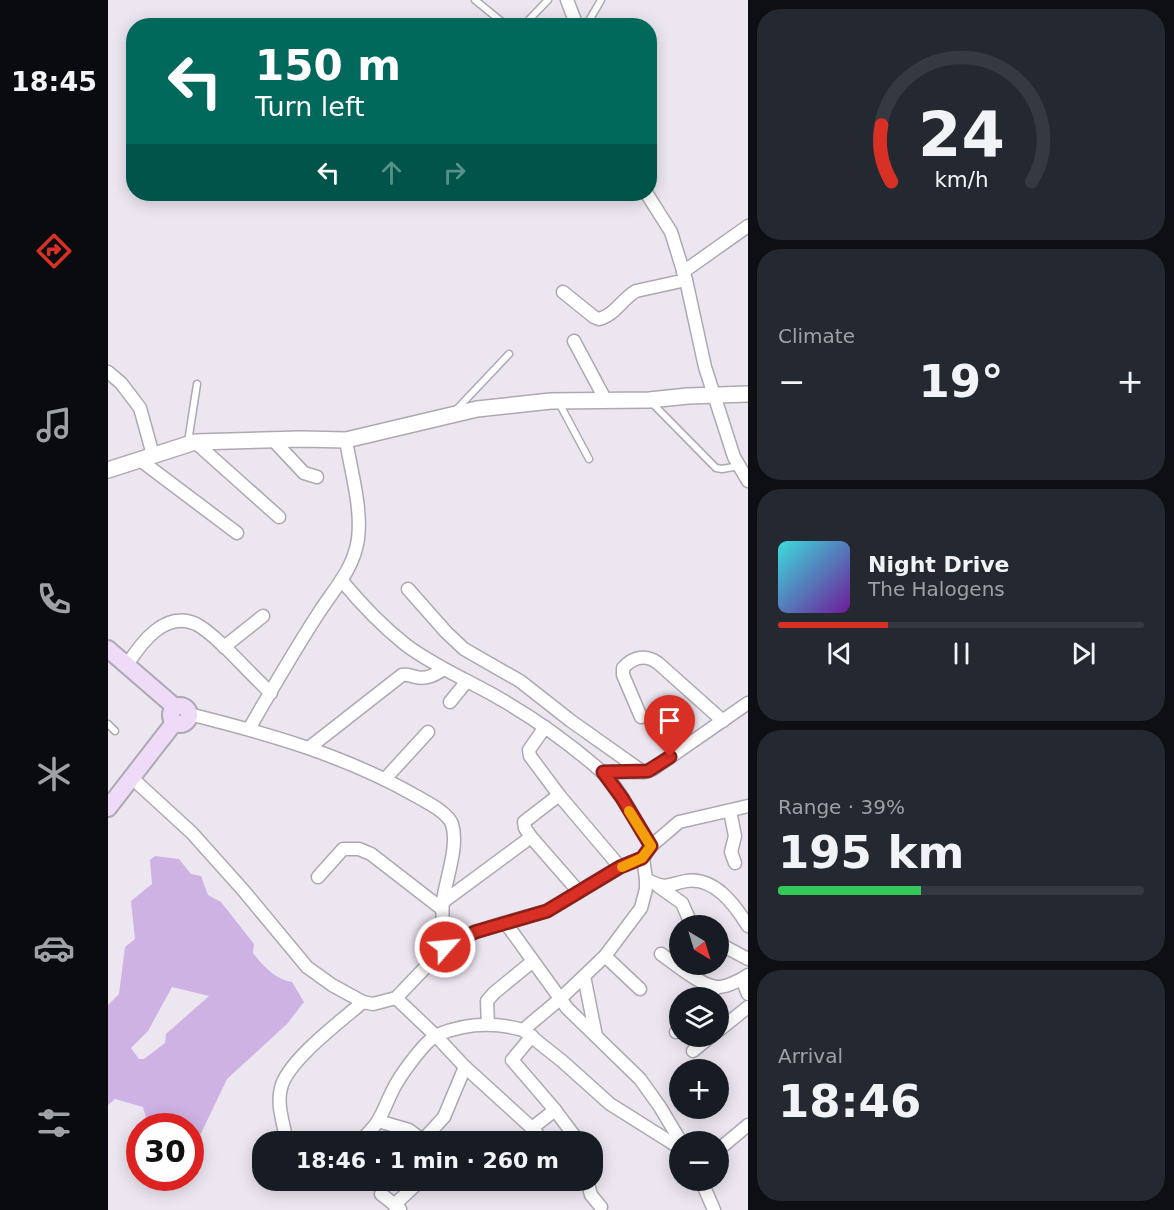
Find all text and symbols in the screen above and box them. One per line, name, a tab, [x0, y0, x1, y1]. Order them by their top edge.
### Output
text: 150 m	[255, 41, 401, 90]
icon: left	[156, 42, 234, 120]
text: 18:45	[11, 66, 97, 97]
text: Turn left	[255, 91, 365, 122]
text: 24	[918, 98, 1004, 171]
icon: left	[312, 156, 345, 189]
icon: ahead	[375, 156, 408, 189]
icon: right	[438, 156, 471, 189]
text: km/h	[934, 167, 988, 192]
icon: directions	[33, 230, 75, 272]
text: Climate	[778, 324, 855, 348]
text: 19°	[918, 355, 1004, 408]
text: −	[778, 362, 806, 401]
text: +	[1116, 362, 1144, 401]
icon: music	[33, 404, 75, 446]
text: Night Drive	[868, 552, 1009, 577]
text: The Halogens	[868, 577, 1005, 601]
icon: phone	[33, 578, 75, 620]
icon: previous	[823, 637, 856, 670]
icon: pause	[945, 637, 978, 670]
icon: next	[1067, 637, 1100, 670]
pin	[644, 695, 695, 757]
icon: arrive	[653, 704, 686, 737]
icon: climate	[33, 753, 75, 795]
text: Range · 39%	[778, 795, 905, 819]
text: 195 km	[778, 826, 964, 879]
position arrow	[413, 915, 477, 979]
north arrow	[669, 915, 729, 975]
map controls	[669, 915, 729, 1191]
icon: car	[33, 927, 75, 969]
button: layers	[669, 987, 729, 1047]
text: Arrival	[778, 1044, 843, 1068]
button: +	[669, 1059, 729, 1119]
text: 18:46	[778, 1075, 921, 1128]
icon: filters	[33, 1102, 75, 1144]
speed limit sign: 30	[126, 1113, 204, 1191]
button: −	[669, 1131, 729, 1191]
text: 18:46 · 1 min · 260 m	[296, 1148, 559, 1173]

